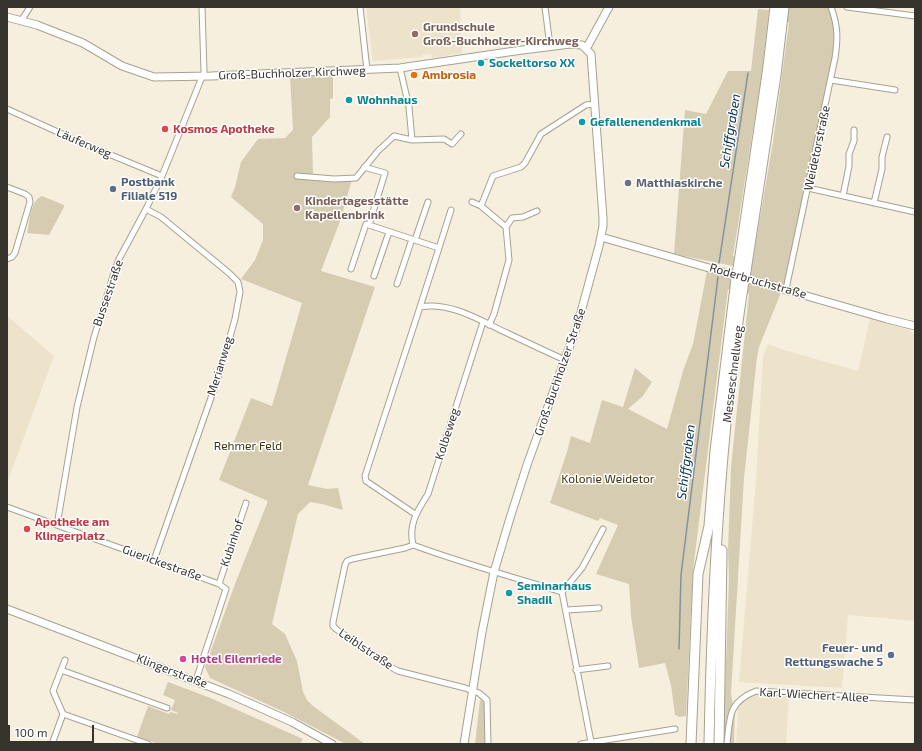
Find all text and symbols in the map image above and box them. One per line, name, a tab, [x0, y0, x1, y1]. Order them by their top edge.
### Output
place label: Grundschule Groß-Buchholzer-Kirchweg	[423, 20, 579, 48]
marker: Grundschule Groß-Buchholzer-Kirchweg	[410, 29, 420, 39]
place label: Sockeltorso XX	[489, 56, 575, 70]
marker: Sockeltorso XX	[476, 58, 486, 68]
street label: Groß-Buchholzer Kirchweg	[218, 63, 366, 83]
place label: Ambrosia	[422, 68, 476, 82]
marker: Ambrosia	[409, 70, 419, 80]
place label: Wohnhaus	[357, 93, 418, 107]
water label: Schiffgraben	[716, 93, 744, 169]
marker: Wohnhaus	[344, 95, 354, 105]
street label: Weidetorstraße	[801, 104, 833, 192]
place label: Gefallenendenkmal	[590, 115, 701, 129]
marker: Gefallenendenkmal	[577, 117, 587, 127]
place label: Kosmos Apotheke	[173, 122, 275, 136]
marker: Kosmos Apotheke	[160, 124, 170, 134]
street label: Läuferweg	[54, 125, 114, 161]
place label: Postbank Filiale 519	[121, 175, 177, 203]
place label: Matthiaskirche	[636, 176, 723, 190]
marker: Matthiaskirche	[623, 178, 633, 188]
marker: Postbank Filiale 519	[108, 184, 118, 194]
place label: Kindertagesstätte Kapellenbrink	[305, 194, 409, 222]
marker: Kindertagesstätte Kapellenbrink	[292, 203, 302, 213]
street label: Bussestraße	[90, 258, 126, 328]
street label: Roderbruchstraße	[708, 260, 808, 302]
street label: Groß-Buchholzer Straße	[531, 306, 589, 438]
street label: Messeschnellweg	[720, 325, 746, 423]
street label: Merianweg	[204, 335, 236, 397]
street label: Kolbeweg	[432, 406, 462, 462]
water label: Schiffgraben	[674, 424, 698, 500]
park label: Rehmer Feld	[214, 439, 282, 453]
park label: Kolonie Weidetor	[561, 472, 655, 486]
place label: Apotheke am Klingerplatz	[35, 515, 109, 543]
street label: Kubinhof	[217, 517, 247, 569]
marker: Apotheke am Klingerplatz	[22, 524, 32, 534]
street label: Guerickestraße	[120, 542, 204, 584]
place label: Seminarhaus Shadil	[517, 579, 591, 607]
marker: Seminarhaus Shadil	[504, 588, 514, 598]
street label: Leiblstraße	[336, 626, 396, 672]
place label: Feuer- und Rettungswache 5	[785, 641, 883, 669]
marker: Feuer- und Rettungswache 5	[886, 650, 896, 660]
street label: Klingerstraße	[134, 651, 210, 691]
place label: Hotel Eilenriede	[191, 652, 282, 666]
marker: Hotel Eilenriede	[178, 654, 188, 664]
street label: Karl-Wiechert-Allee	[759, 685, 869, 705]
scale bar	[10, 717, 96, 743]
text: 100 m	[15, 725, 47, 739]

